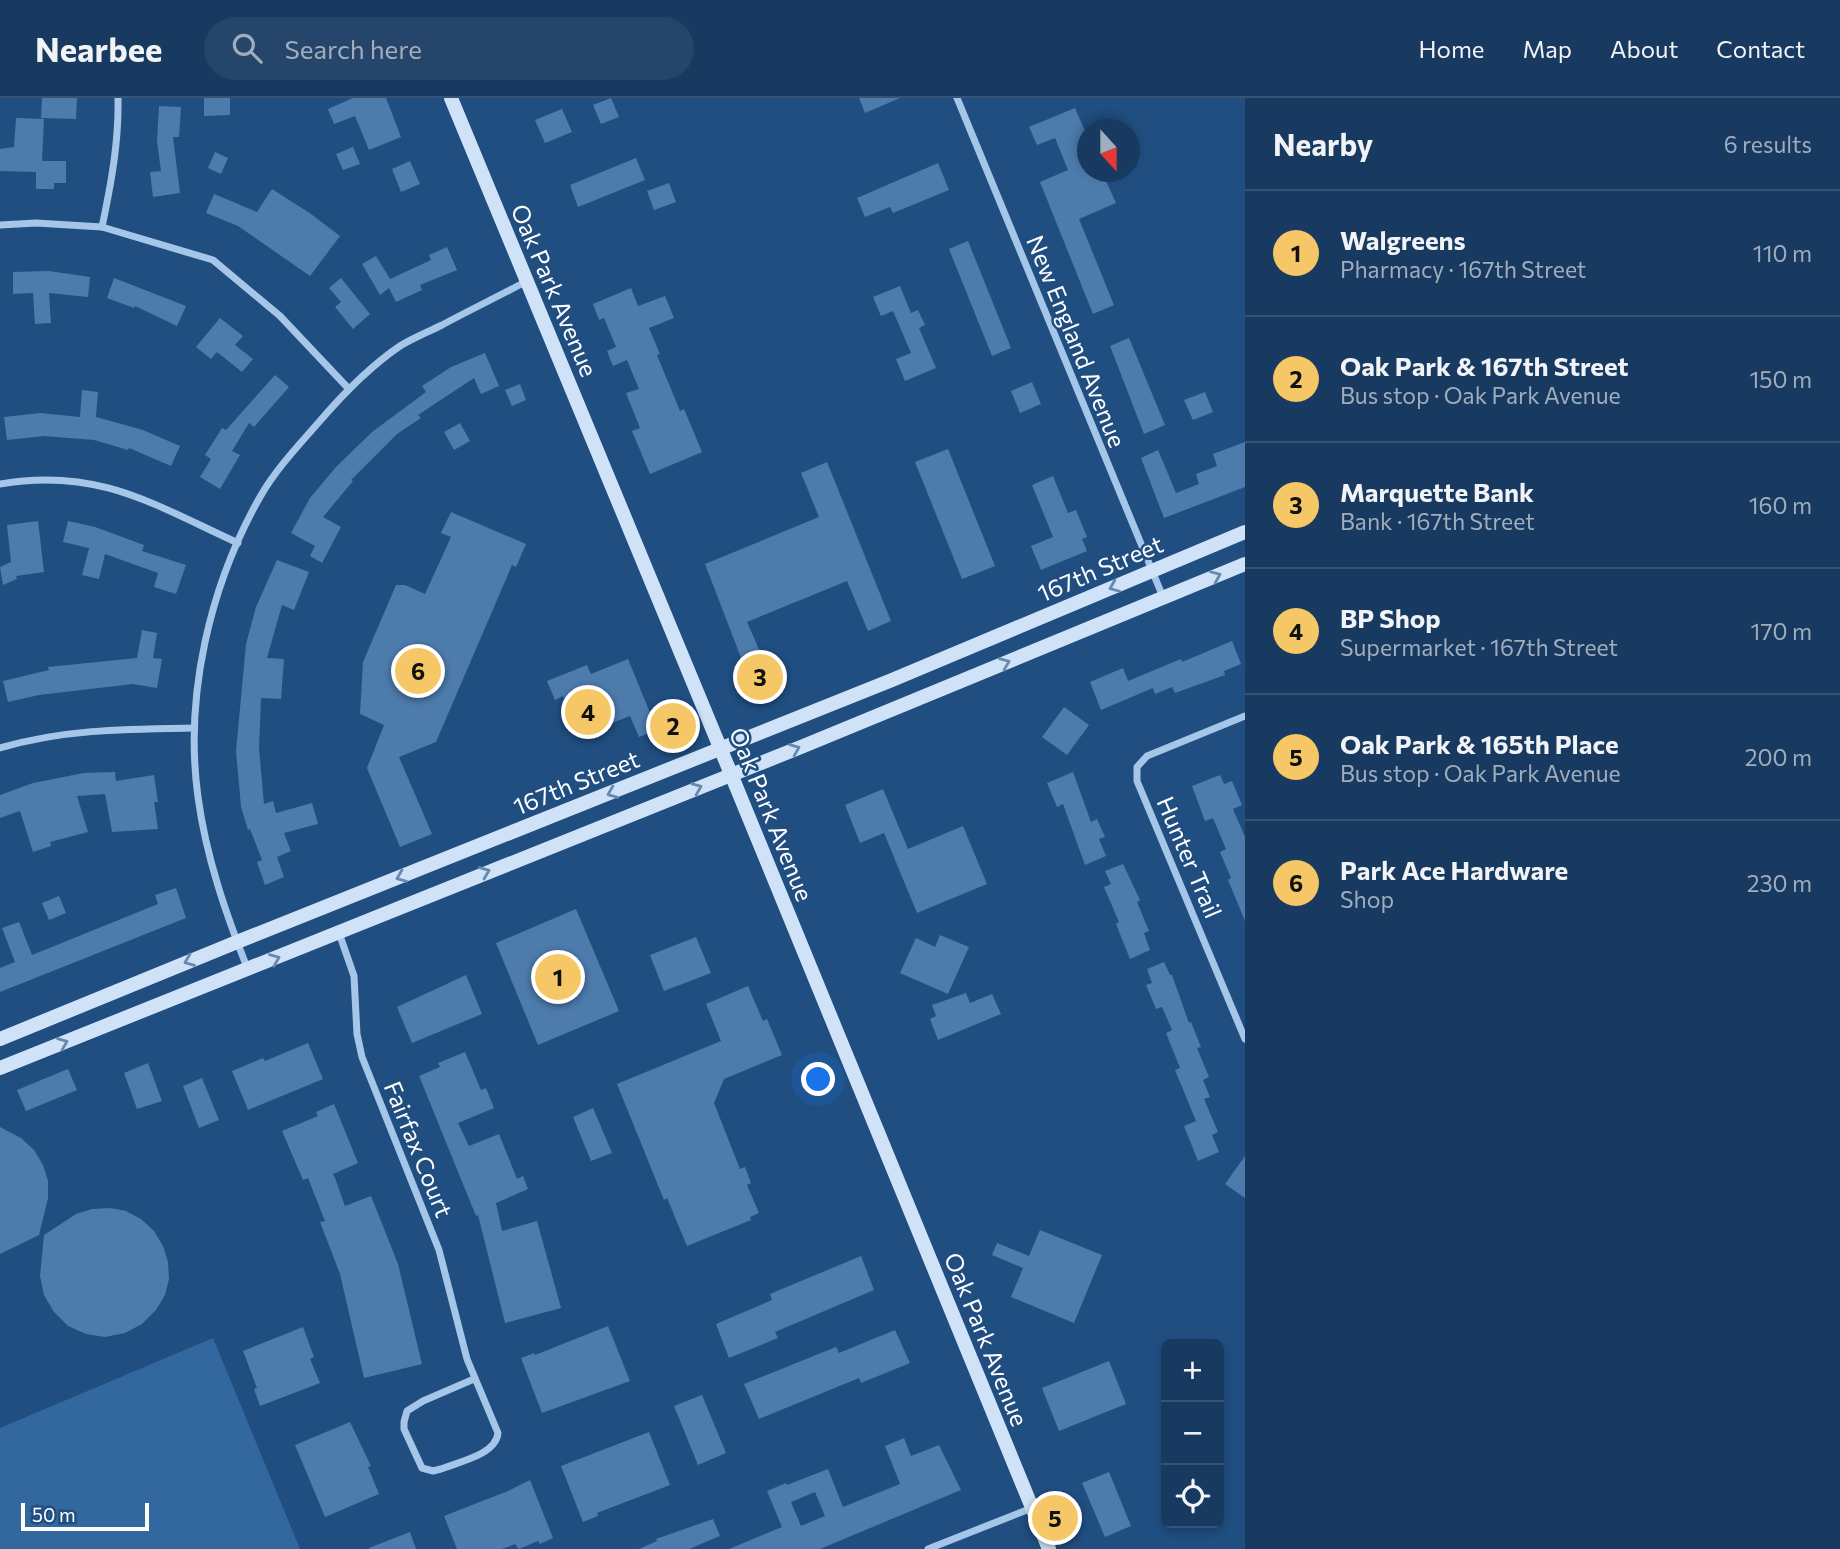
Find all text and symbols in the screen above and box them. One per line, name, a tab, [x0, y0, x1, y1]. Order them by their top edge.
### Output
search box	[204, 17, 694, 80]
text: Nearbee	[35, 28, 162, 69]
icon: search	[228, 29, 266, 67]
text: Search here	[284, 33, 422, 64]
text: Home	[1419, 34, 1485, 63]
text: Map	[1523, 34, 1572, 63]
text: About	[1610, 34, 1678, 63]
text: Contact	[1716, 34, 1805, 63]
north arrow	[1077, 119, 1140, 182]
text: Nearby	[1273, 125, 1373, 162]
text: 6 results	[1724, 130, 1812, 158]
street label: Oak Park Avenue	[506, 199, 604, 381]
text: Walgreens	[1340, 224, 1466, 255]
street label: New England Avenue	[1021, 231, 1133, 451]
text: 1	[1291, 239, 1301, 267]
text: 110 m	[1753, 239, 1812, 267]
text: Pharmacy · 167th Street	[1340, 255, 1586, 283]
text: Oak Park & 167th Street	[1340, 350, 1629, 381]
text: 2	[1289, 365, 1303, 393]
text: 150 m	[1749, 365, 1812, 393]
text: Bus stop · Oak Park Avenue	[1340, 381, 1621, 409]
text: Marquette Bank	[1340, 476, 1534, 507]
text: 3	[1289, 491, 1303, 519]
text: 160 m	[1749, 491, 1812, 519]
text: Bank · 167th Street	[1340, 507, 1535, 535]
street label: 167th Street	[1033, 529, 1167, 607]
one-way arrow	[1208, 570, 1221, 584]
one-way arrow	[1109, 579, 1122, 593]
text: BP Shop	[1340, 602, 1441, 633]
text: 4	[1289, 617, 1303, 645]
text: 170 m	[1751, 617, 1812, 645]
text: Supermarket · 167th Street	[1340, 633, 1618, 661]
pin: 6	[395, 645, 441, 697]
pin: 3	[737, 651, 783, 703]
one-way arrow	[999, 657, 1011, 671]
pin: 4	[565, 686, 611, 738]
pin: 2	[650, 700, 696, 752]
street label: Oak Park Avenue	[724, 723, 820, 905]
text: Oak Park & 165th Place	[1340, 728, 1619, 759]
text: 5	[1289, 743, 1303, 771]
text: 200 m	[1745, 743, 1812, 771]
street label: 167th Street	[509, 744, 643, 820]
one-way arrow	[788, 744, 800, 758]
text: Bus stop · Oak Park Avenue	[1340, 759, 1621, 787]
one-way arrow	[689, 782, 702, 796]
one-way arrow	[607, 784, 619, 798]
street label: Hunter Trail	[1151, 792, 1229, 922]
text: Park Ace Hardware	[1340, 854, 1568, 885]
one-way arrow	[478, 866, 491, 880]
one-way arrow	[395, 868, 407, 882]
text: 6	[1289, 869, 1303, 897]
text: 230 m	[1747, 869, 1812, 897]
text: Shop	[1340, 885, 1394, 913]
pin: 1	[535, 951, 581, 1003]
one-way arrow	[184, 953, 197, 967]
one-way arrow	[268, 953, 280, 967]
one-way arrow	[57, 1037, 69, 1051]
your location	[801, 1062, 835, 1096]
street label: Fairfax Court	[379, 1077, 460, 1221]
street label: Oak Park Avenue	[939, 1248, 1035, 1430]
map controls	[1161, 1339, 1224, 1528]
button: +	[1161, 1339, 1224, 1402]
button: −	[1161, 1402, 1224, 1465]
button: locate	[1161, 1465, 1224, 1528]
pin: 5	[1032, 1492, 1078, 1544]
scale bar	[21, 1500, 149, 1532]
text: 50 m	[32, 1503, 76, 1526]

